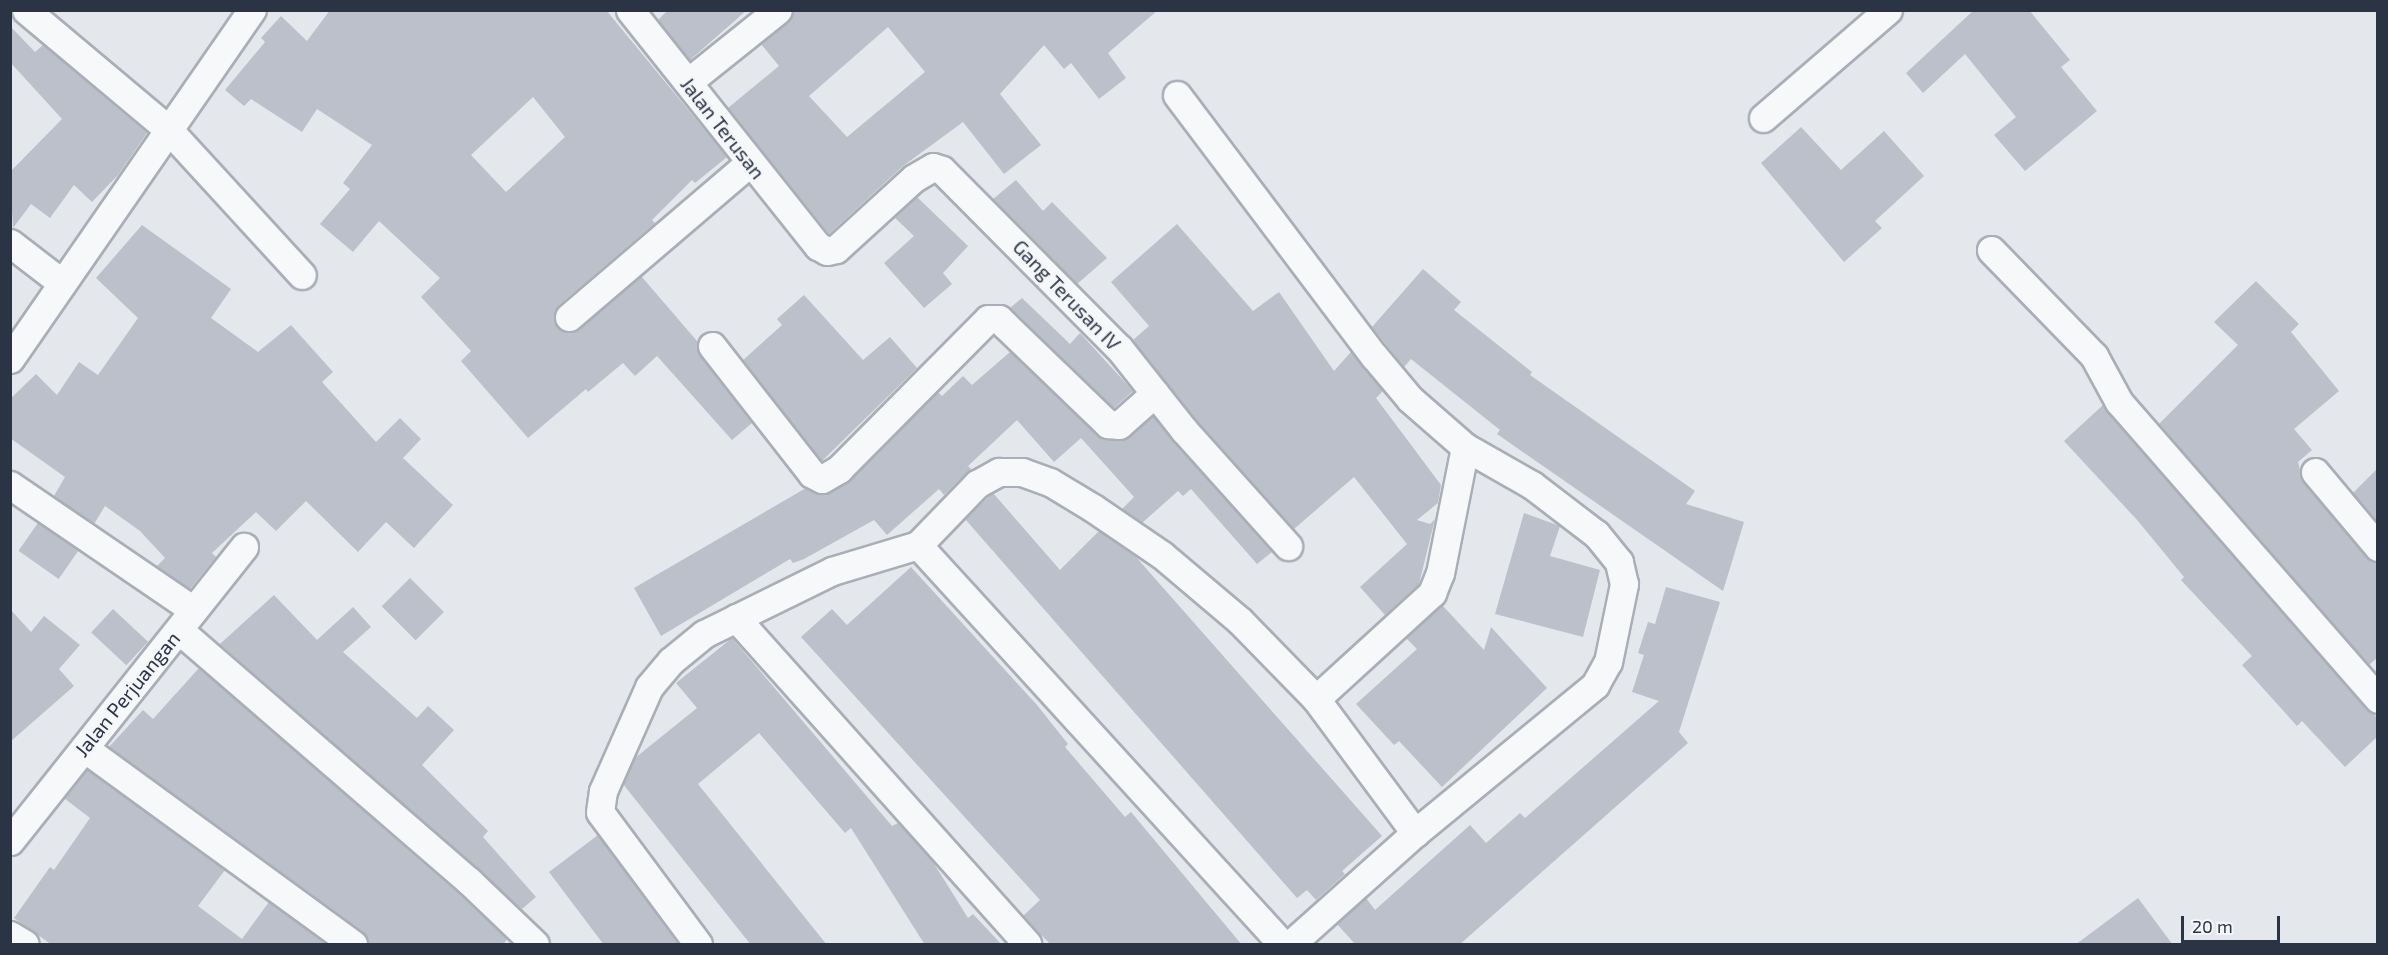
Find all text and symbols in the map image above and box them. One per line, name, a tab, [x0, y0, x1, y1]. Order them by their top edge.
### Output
street label: Jalan Terusan	[676, 72, 770, 184]
street label: Gang Terusan IV	[1008, 235, 1126, 355]
street label: Jalan Perjuangan	[69, 627, 185, 761]
scale bar	[2184, 904, 2283, 942]
text: 20 m	[2192, 915, 2233, 937]

